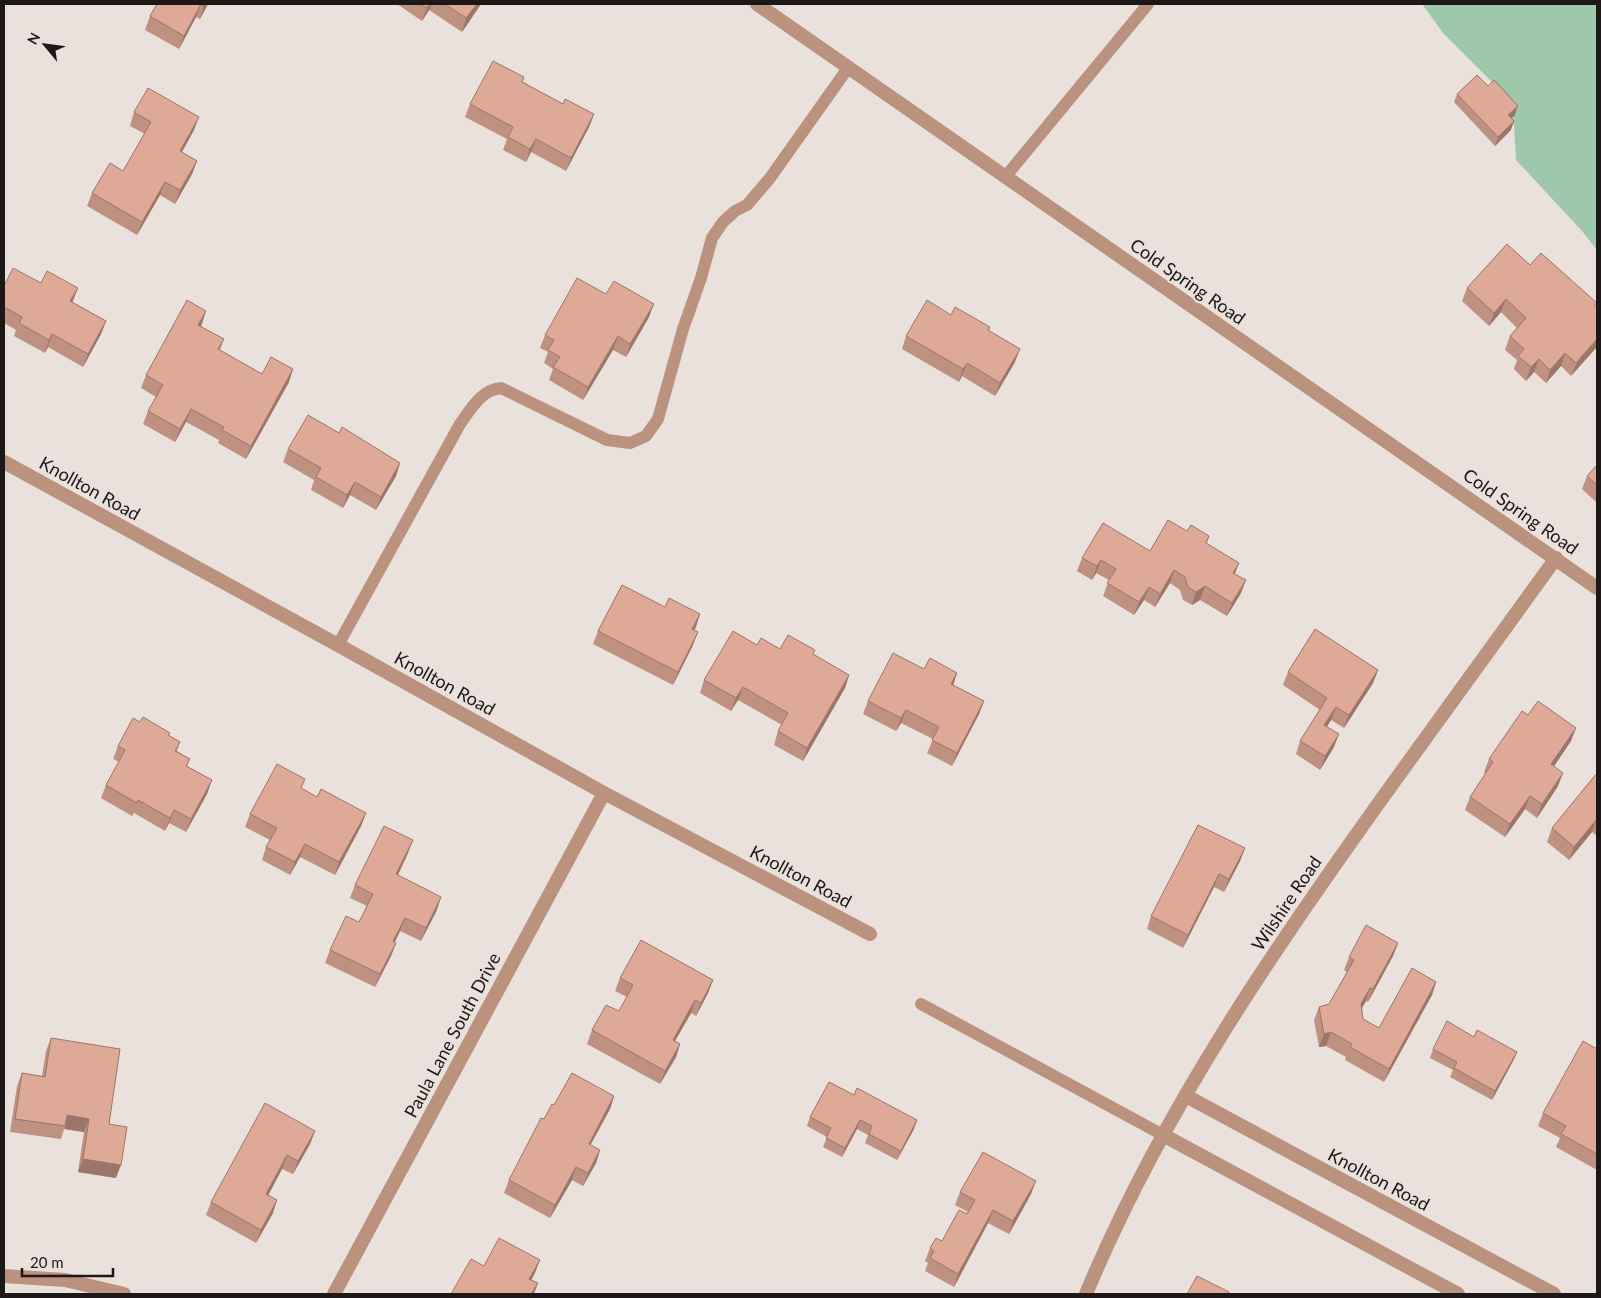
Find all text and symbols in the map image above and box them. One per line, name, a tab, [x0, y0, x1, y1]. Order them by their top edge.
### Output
north arrow	[20, 20, 70, 70]
text: N	[23, 30, 43, 47]
street label: Cold Spring Road	[1126, 233, 1250, 329]
street label: Knollton Road	[36, 451, 144, 525]
street label: Cold Spring Road	[1459, 463, 1583, 559]
street label: Knollton Road	[391, 646, 499, 720]
street label: Knollton Road	[746, 840, 856, 912]
street label: Wilshire Road	[1246, 851, 1326, 955]
street label: Paula Lane South Drive	[399, 949, 505, 1121]
street label: Knollton Road	[1324, 1143, 1434, 1215]
scale bar	[22, 1246, 114, 1278]
text: 20 m	[30, 1253, 64, 1271]

